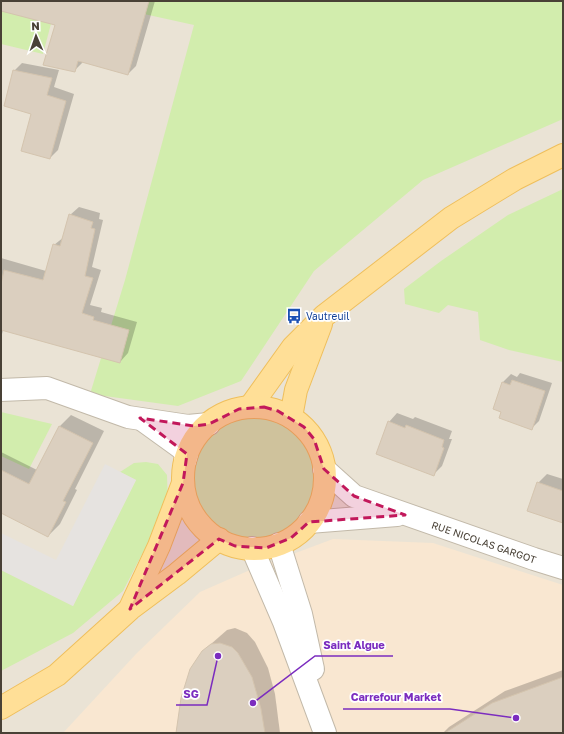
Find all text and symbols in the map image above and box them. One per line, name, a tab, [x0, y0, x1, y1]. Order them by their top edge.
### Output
north arrow	[16, 16, 56, 56]
text: N	[31, 19, 40, 32]
bus stop icon: Vautreuil	[285, 307, 303, 325]
place label: Vautreuil	[306, 310, 349, 322]
street label: RUE NICOLAS GARGOT	[430, 518, 538, 566]
callout: Saint Algue	[315, 633, 393, 656]
text: Saint Algue	[323, 638, 385, 651]
callout: SG	[176, 682, 207, 705]
callout: Carrefour Market	[343, 686, 450, 709]
text: SG	[183, 687, 199, 700]
text: Carrefour Market	[351, 690, 442, 703]

